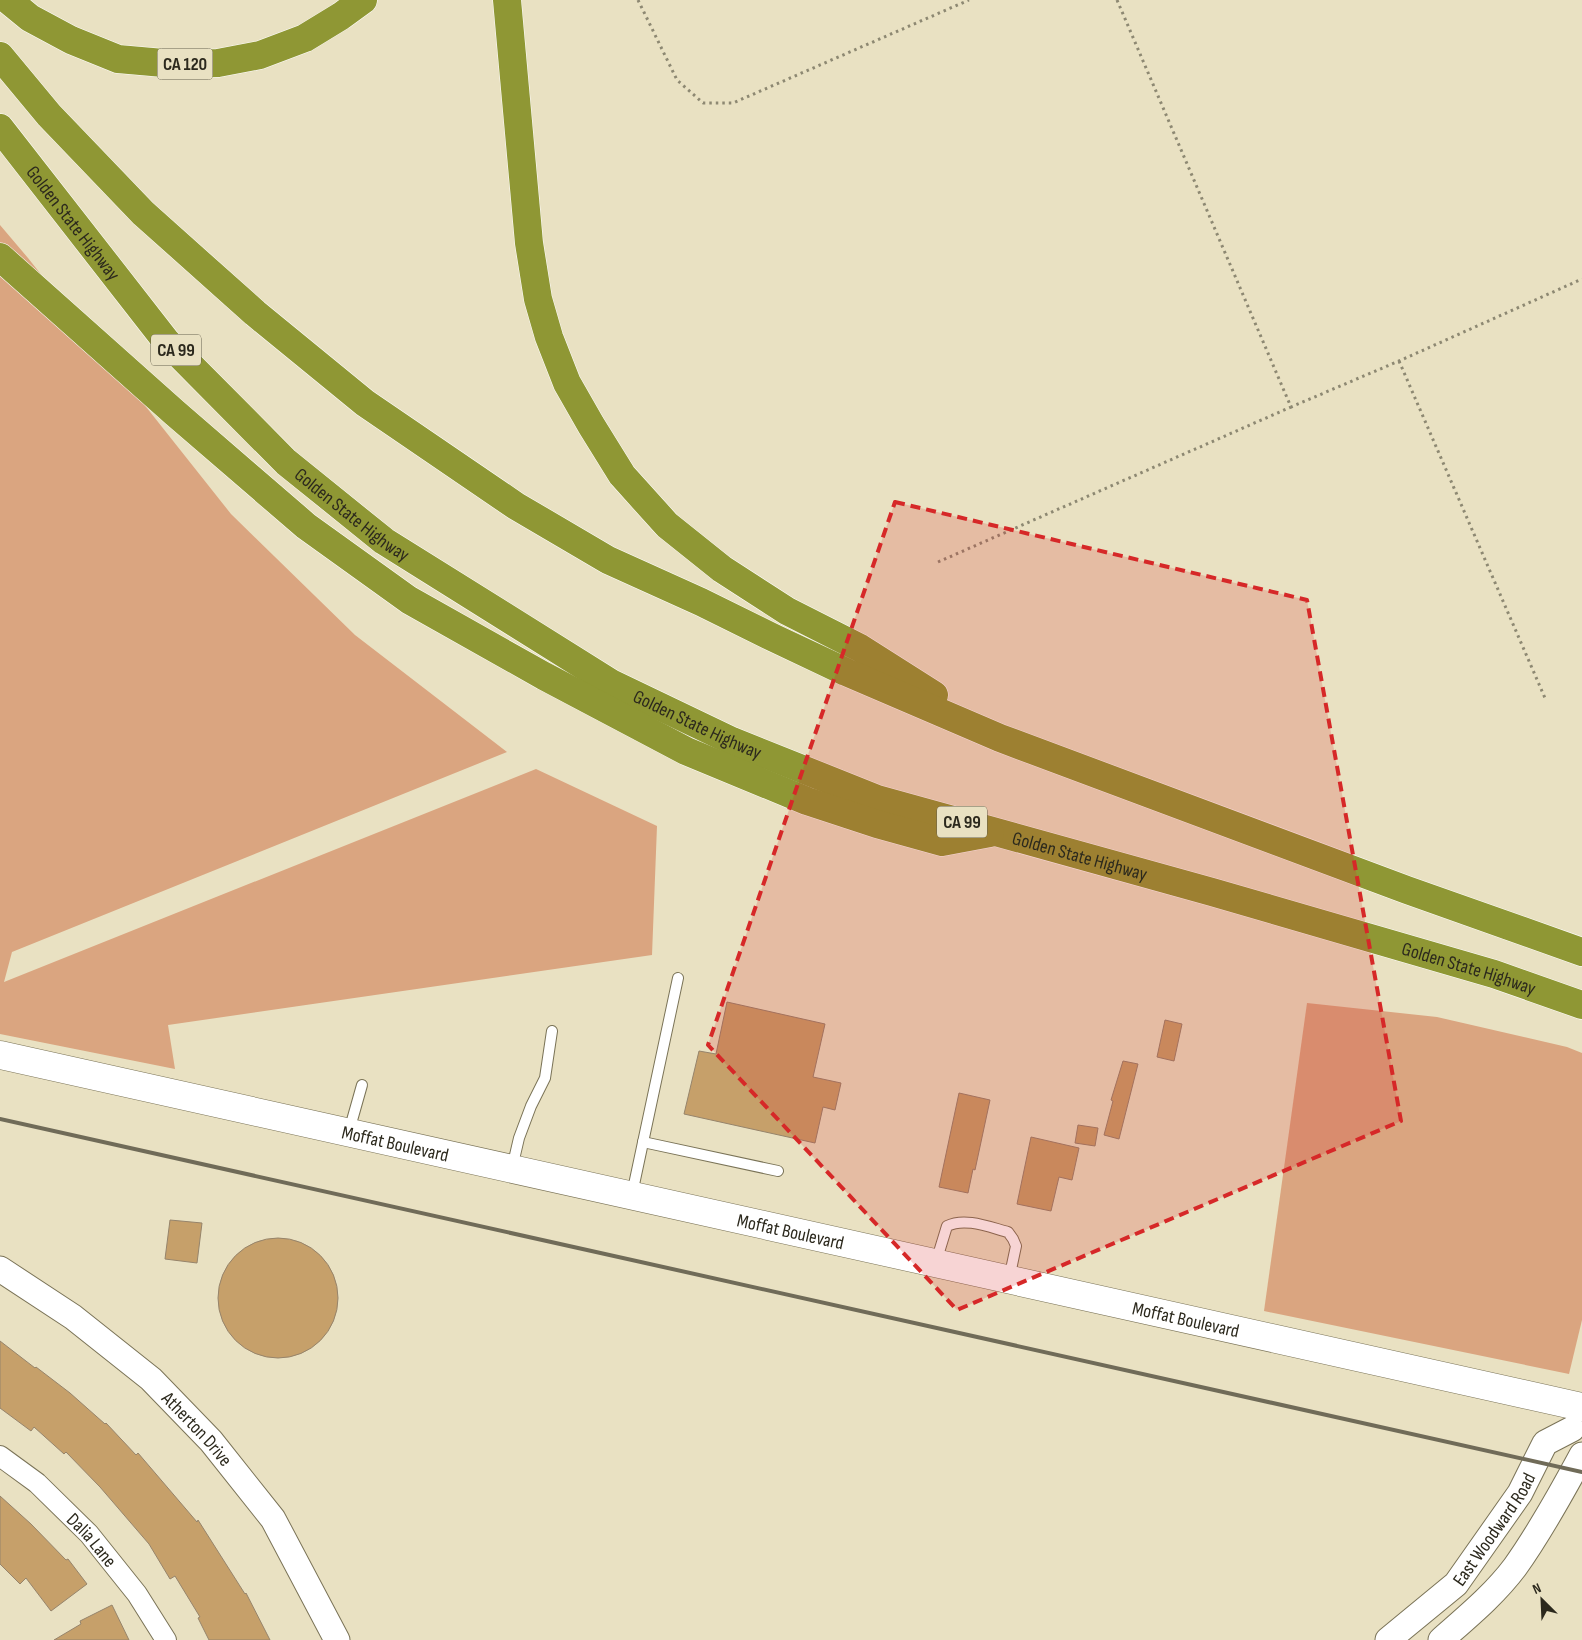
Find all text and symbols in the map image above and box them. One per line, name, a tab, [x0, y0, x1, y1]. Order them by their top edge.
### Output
road number: CA 120	[158, 49, 212, 80]
street label: Golden State Highway	[21, 162, 125, 286]
road number: CA 99	[151, 334, 201, 366]
street label: Golden State Highway	[290, 464, 414, 567]
street label: Golden State Highway	[629, 685, 765, 765]
road number: CA 99	[937, 806, 987, 838]
street label: Golden State Highway	[1009, 827, 1150, 887]
street label: Golden State Highway	[1399, 938, 1539, 1001]
street label: Moffat Boulevard	[339, 1121, 451, 1167]
street label: Moffat Boulevard	[735, 1209, 846, 1255]
street label: Moffat Boulevard	[1130, 1297, 1241, 1343]
street label: Atherton Drive	[156, 1387, 236, 1471]
street label: East Woodward Road	[1448, 1469, 1541, 1591]
street label: Dalia Lane	[61, 1509, 121, 1572]
north arrow	[1517, 1575, 1567, 1625]
text: N	[1530, 1579, 1544, 1598]

